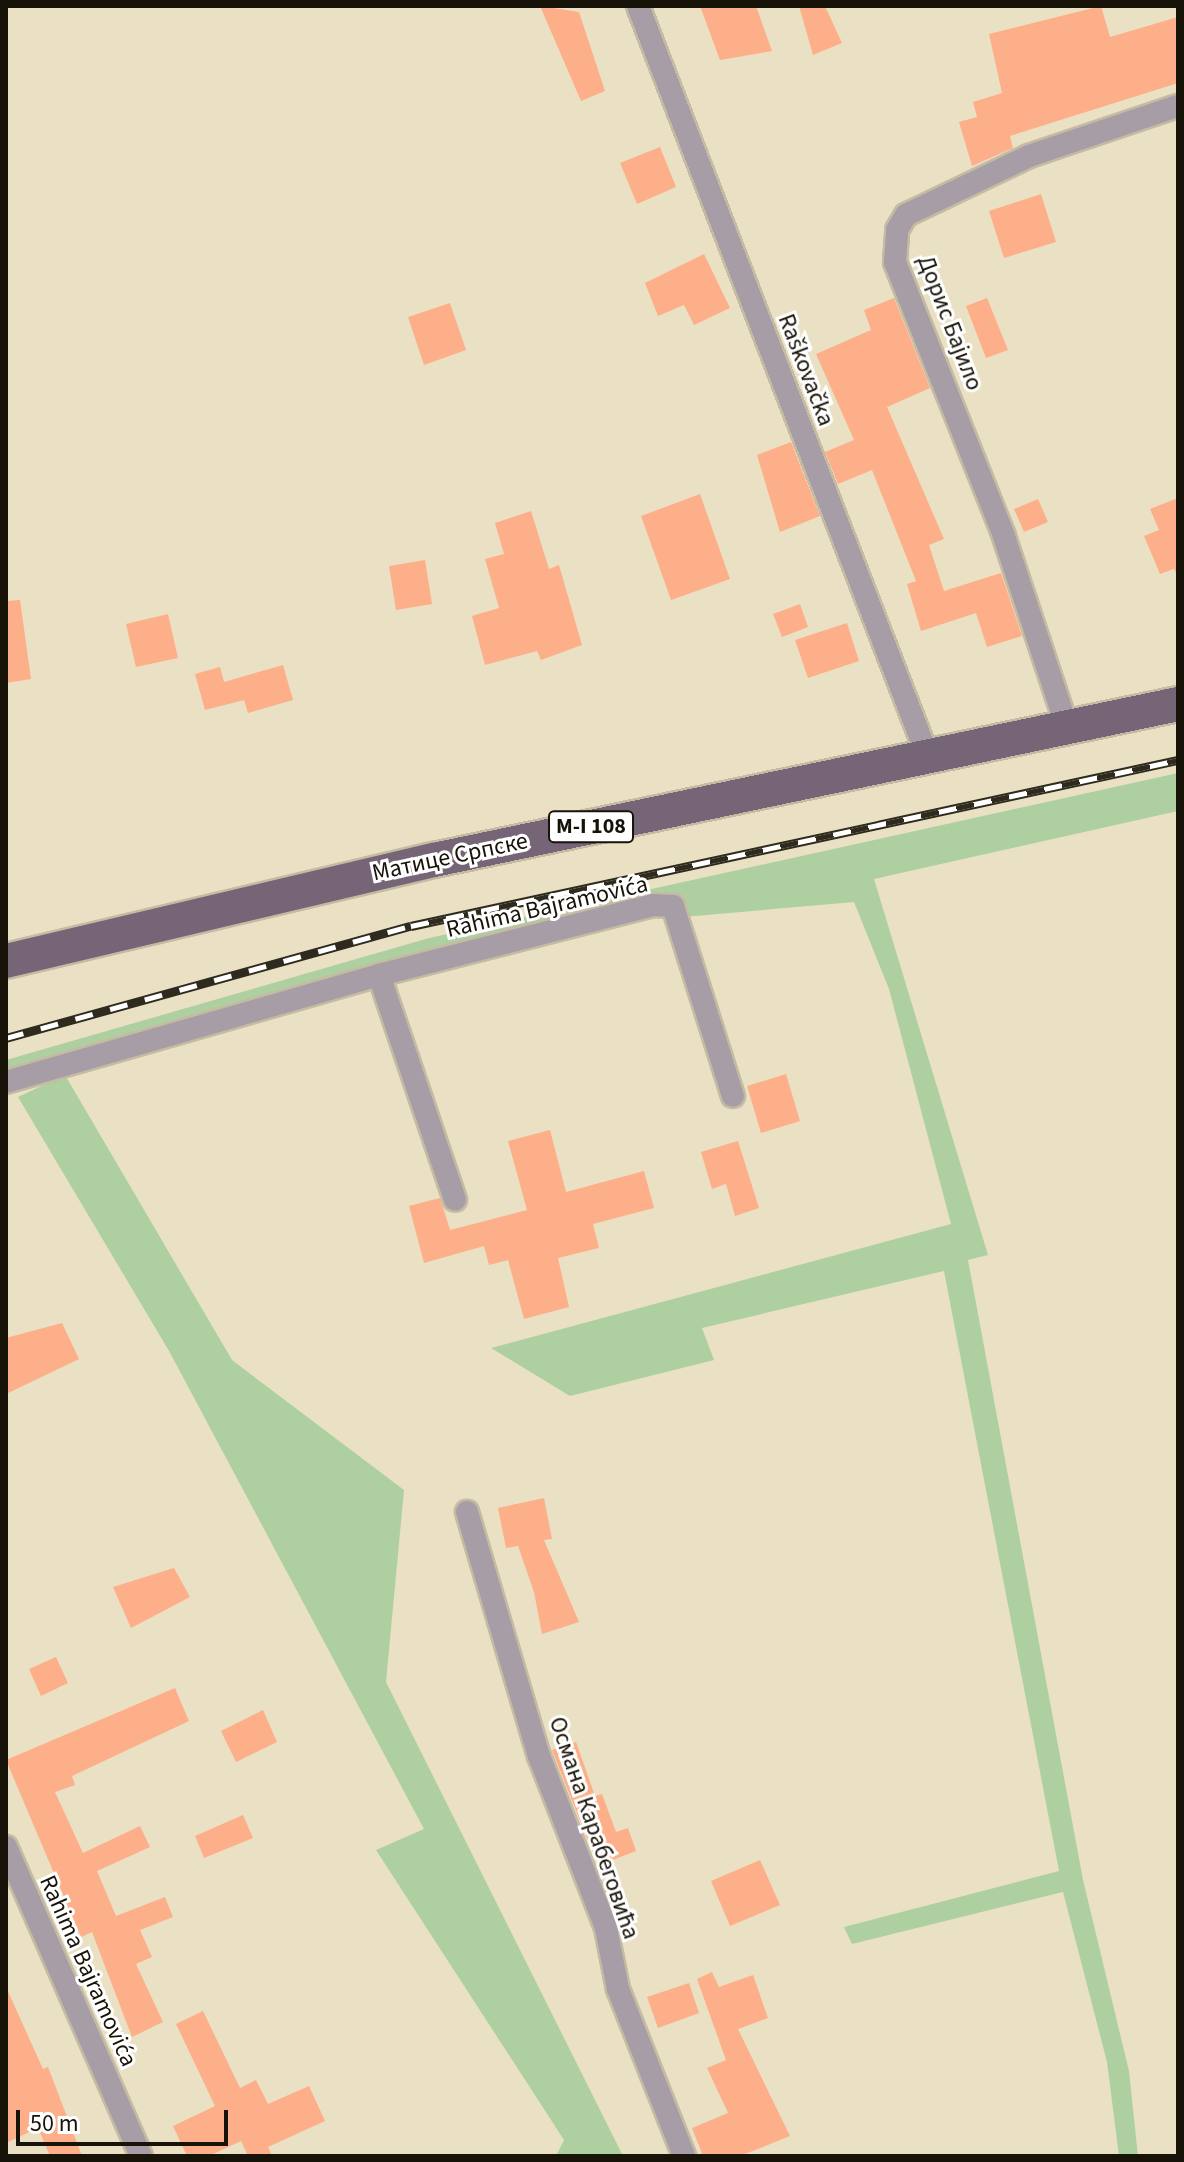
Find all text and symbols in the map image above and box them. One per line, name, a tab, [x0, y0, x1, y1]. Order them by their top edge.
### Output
street label: Дорис Бајило	[911, 251, 989, 395]
street label: Raškovačka	[771, 310, 841, 430]
road number: M-I 108	[547, 809, 635, 845]
street label: Матице Српске	[369, 826, 531, 888]
street label: Rahima Bajramovića	[443, 870, 651, 944]
street label: Османа Карабеговића	[542, 1713, 646, 1943]
street label: Rahima Bajramovića	[33, 1871, 143, 2071]
scale bar	[20, 2094, 232, 2144]
text: 50 m	[30, 2106, 79, 2141]

